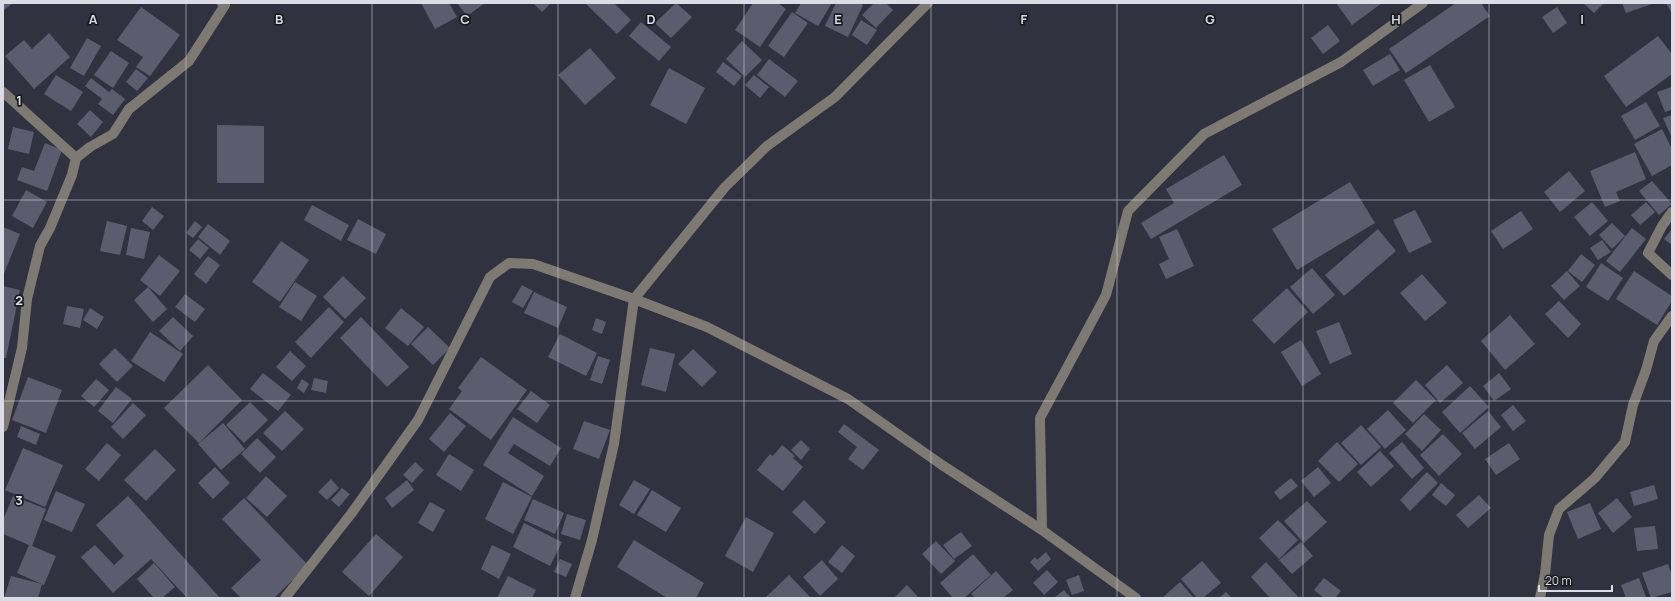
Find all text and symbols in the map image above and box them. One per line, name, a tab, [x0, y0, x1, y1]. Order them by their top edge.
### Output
text: A	[89, 10, 98, 28]
text: B	[275, 10, 283, 28]
text: C	[460, 10, 470, 28]
text: D	[646, 10, 656, 28]
text: E	[834, 10, 842, 28]
text: F	[1021, 10, 1028, 28]
text: G	[1205, 10, 1215, 28]
text: H	[1391, 10, 1401, 28]
text: I	[1580, 10, 1584, 28]
text: 1	[16, 91, 22, 109]
text: 2	[15, 291, 23, 309]
text: 3	[15, 491, 23, 509]
scale bar	[1539, 567, 1612, 593]
text: 20 m	[1545, 572, 1572, 589]

